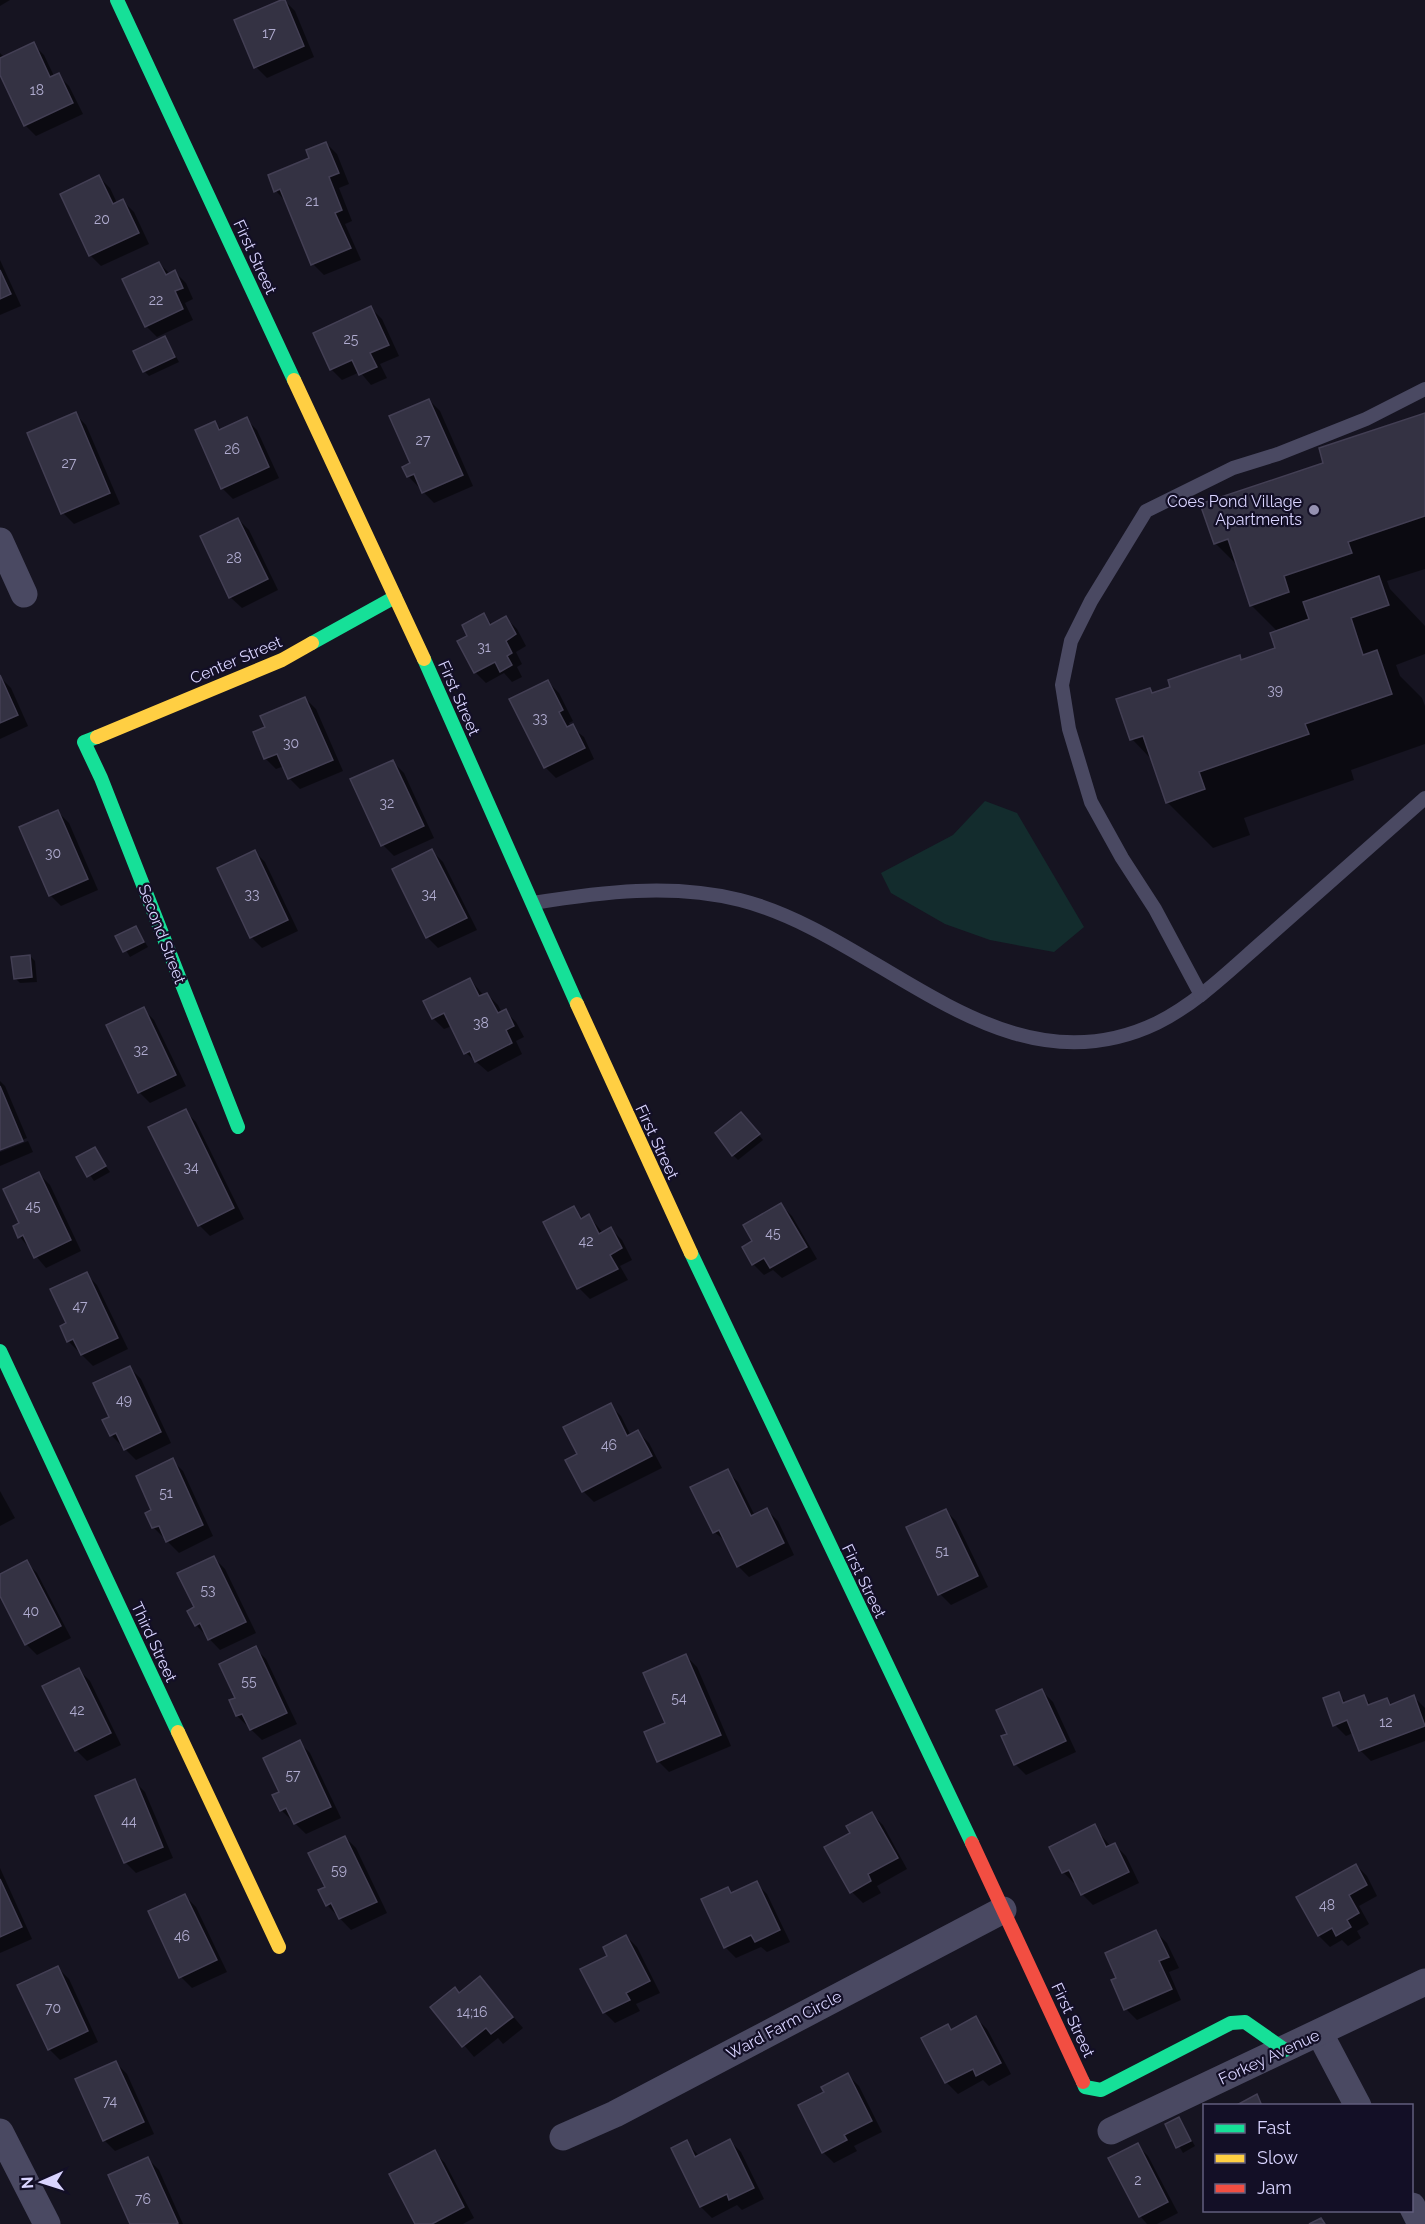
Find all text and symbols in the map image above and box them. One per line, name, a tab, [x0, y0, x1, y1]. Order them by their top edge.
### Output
house number: 17	[262, 25, 276, 41]
house number: 18	[30, 82, 44, 98]
house number: 21	[305, 193, 319, 209]
house number: 20	[94, 211, 110, 227]
street label: First Street	[229, 217, 281, 298]
house number: 22	[149, 292, 163, 308]
house number: 25	[344, 331, 359, 347]
house number: 27	[416, 432, 431, 448]
house number: 26	[224, 441, 240, 457]
house number: 27	[62, 455, 77, 471]
place label: Coes Pond Village Apartments	[1167, 492, 1302, 529]
marker: Coes Pond Village Apartments	[1307, 503, 1321, 517]
house number: 28	[226, 550, 242, 566]
street label: Center Street	[187, 632, 285, 688]
house number: 31	[477, 639, 491, 655]
street label: First Street	[434, 658, 484, 739]
house number: 39	[1267, 682, 1283, 698]
house number: 33	[533, 710, 547, 726]
house number: 30	[283, 735, 299, 751]
house number: 32	[380, 795, 394, 811]
house number: 30	[45, 845, 61, 861]
street label: Second Street	[134, 882, 190, 987]
house number: 33	[245, 886, 259, 902]
house number: 34	[421, 886, 437, 902]
house number: 38	[473, 1015, 489, 1031]
house number: 32	[134, 1042, 148, 1058]
street label: First Street	[631, 1102, 683, 1183]
house number: 34	[183, 1159, 199, 1175]
house number: 45	[25, 1198, 41, 1214]
house number: 45	[765, 1225, 781, 1241]
house number: 42	[579, 1233, 593, 1249]
house number: 47	[72, 1298, 88, 1314]
house number: 49	[116, 1392, 132, 1408]
house number: 46	[601, 1437, 617, 1453]
house number: 51	[159, 1485, 173, 1501]
street label: First Street	[838, 1541, 890, 1622]
house number: 51	[935, 1543, 949, 1559]
house number: 53	[200, 1582, 216, 1598]
street label: Third Street	[127, 1599, 181, 1686]
house number: 40	[23, 1603, 39, 1619]
house number: 55	[241, 1673, 257, 1689]
house number: 54	[671, 1690, 687, 1706]
house number: 42	[70, 1702, 84, 1718]
house number: 12	[1379, 1714, 1393, 1730]
house number: 57	[285, 1767, 301, 1783]
house number: 44	[121, 1813, 137, 1829]
house number: 59	[331, 1862, 347, 1878]
house number: 48	[1319, 1897, 1335, 1913]
house number: 46	[174, 1928, 190, 1944]
street label: First Street	[1047, 1980, 1099, 2061]
street label: Ward Farm Circle	[723, 1987, 845, 2063]
house number: 70	[45, 2000, 61, 2016]
house number: 14;16	[457, 2004, 487, 2020]
street label: Forkey Avenue	[1215, 2025, 1323, 2089]
house number: 74	[103, 2093, 118, 2109]
legend	[1203, 2104, 1413, 2212]
text: Fast	[1257, 2117, 1291, 2138]
text: Slow	[1257, 2147, 1298, 2168]
north arrow	[12, 2152, 72, 2212]
house number: 2	[1134, 2172, 1142, 2188]
text: N	[18, 2176, 37, 2189]
text: Jam	[1257, 2177, 1292, 2198]
house number: 76	[135, 2191, 151, 2207]

